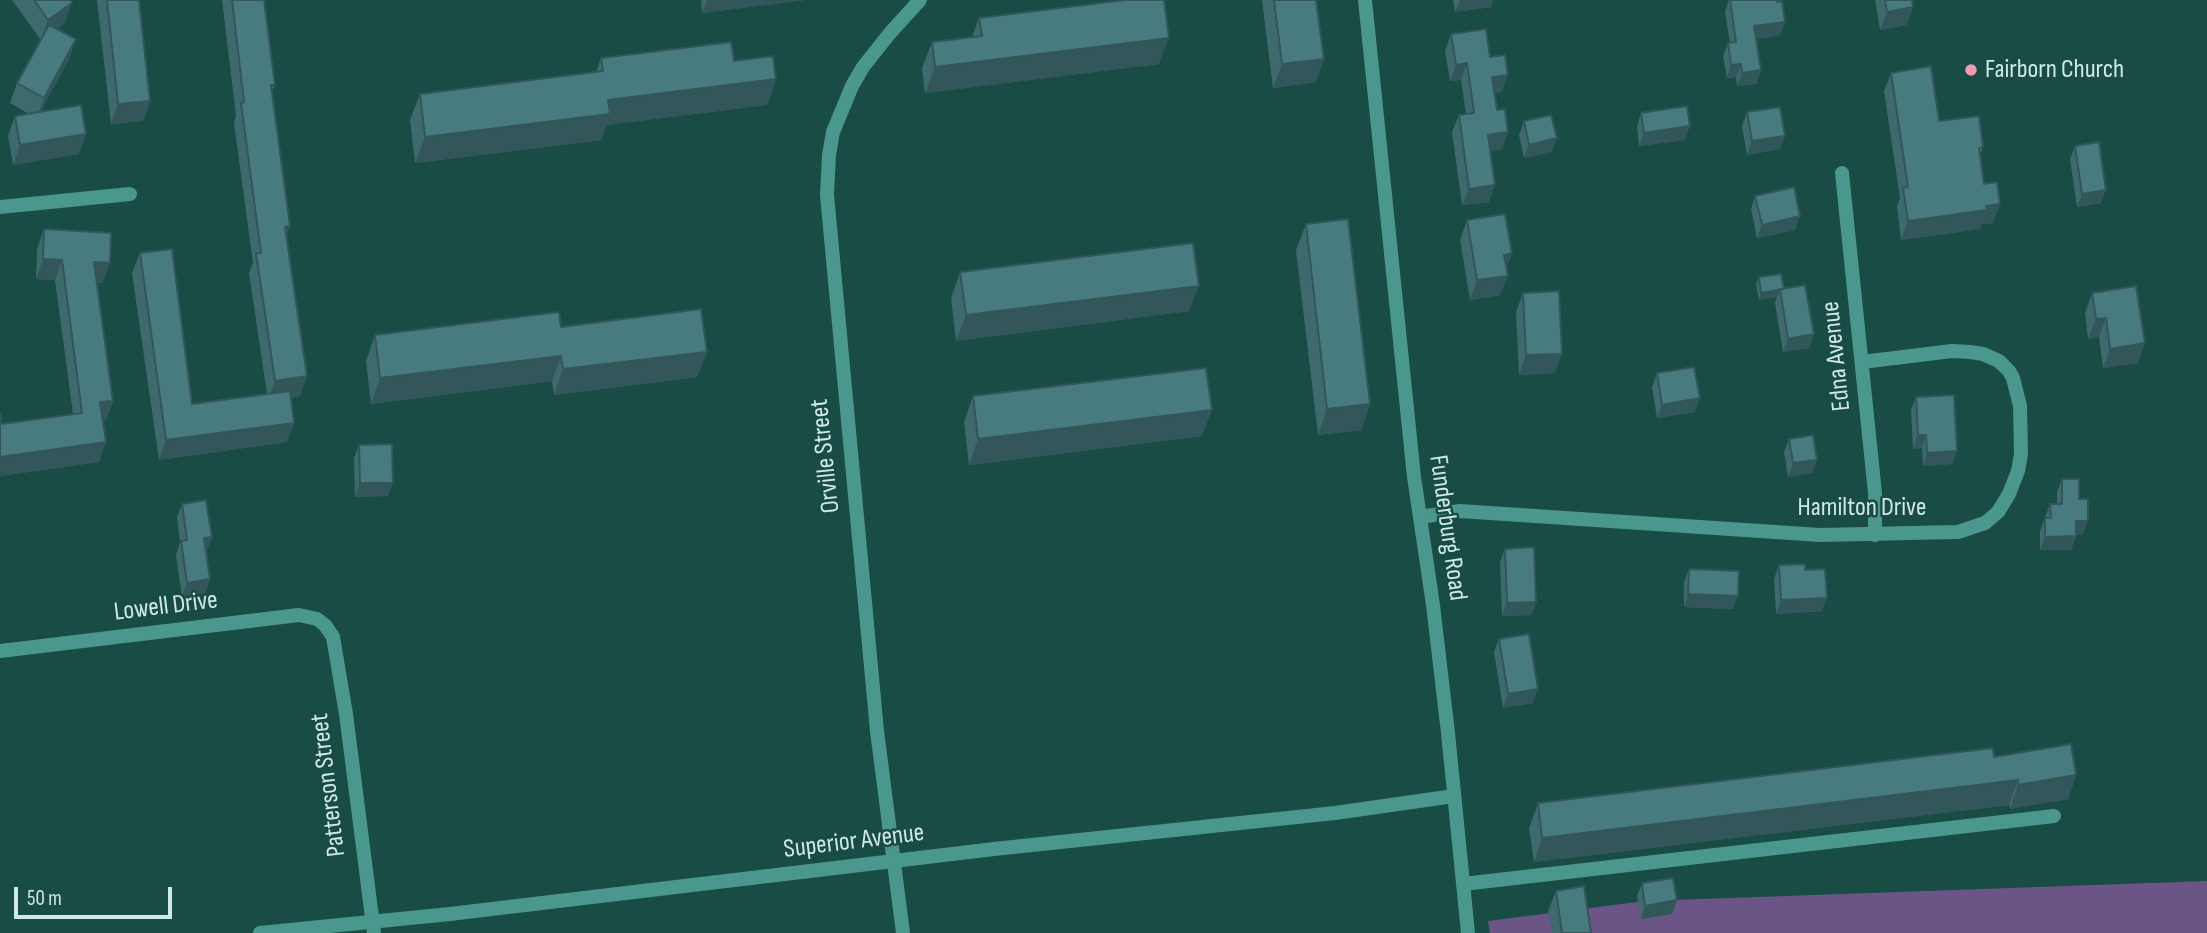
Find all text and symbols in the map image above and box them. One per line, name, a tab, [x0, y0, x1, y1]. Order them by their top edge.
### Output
place label: Fairborn Church	[1985, 54, 2124, 86]
marker: Fairborn Church	[1963, 62, 1979, 78]
street label: Edna Avenue	[1816, 300, 1858, 412]
street label: Orville Street	[805, 397, 847, 515]
street label: Funderburg Road	[1421, 453, 1473, 603]
street label: Hamilton Drive	[1798, 492, 1926, 524]
street label: Lowell Drive	[112, 585, 220, 629]
street label: Patterson Street	[305, 712, 353, 858]
street label: Superior Avenue	[782, 818, 926, 866]
scale bar	[18, 874, 175, 918]
text: 50 m	[27, 886, 62, 911]

